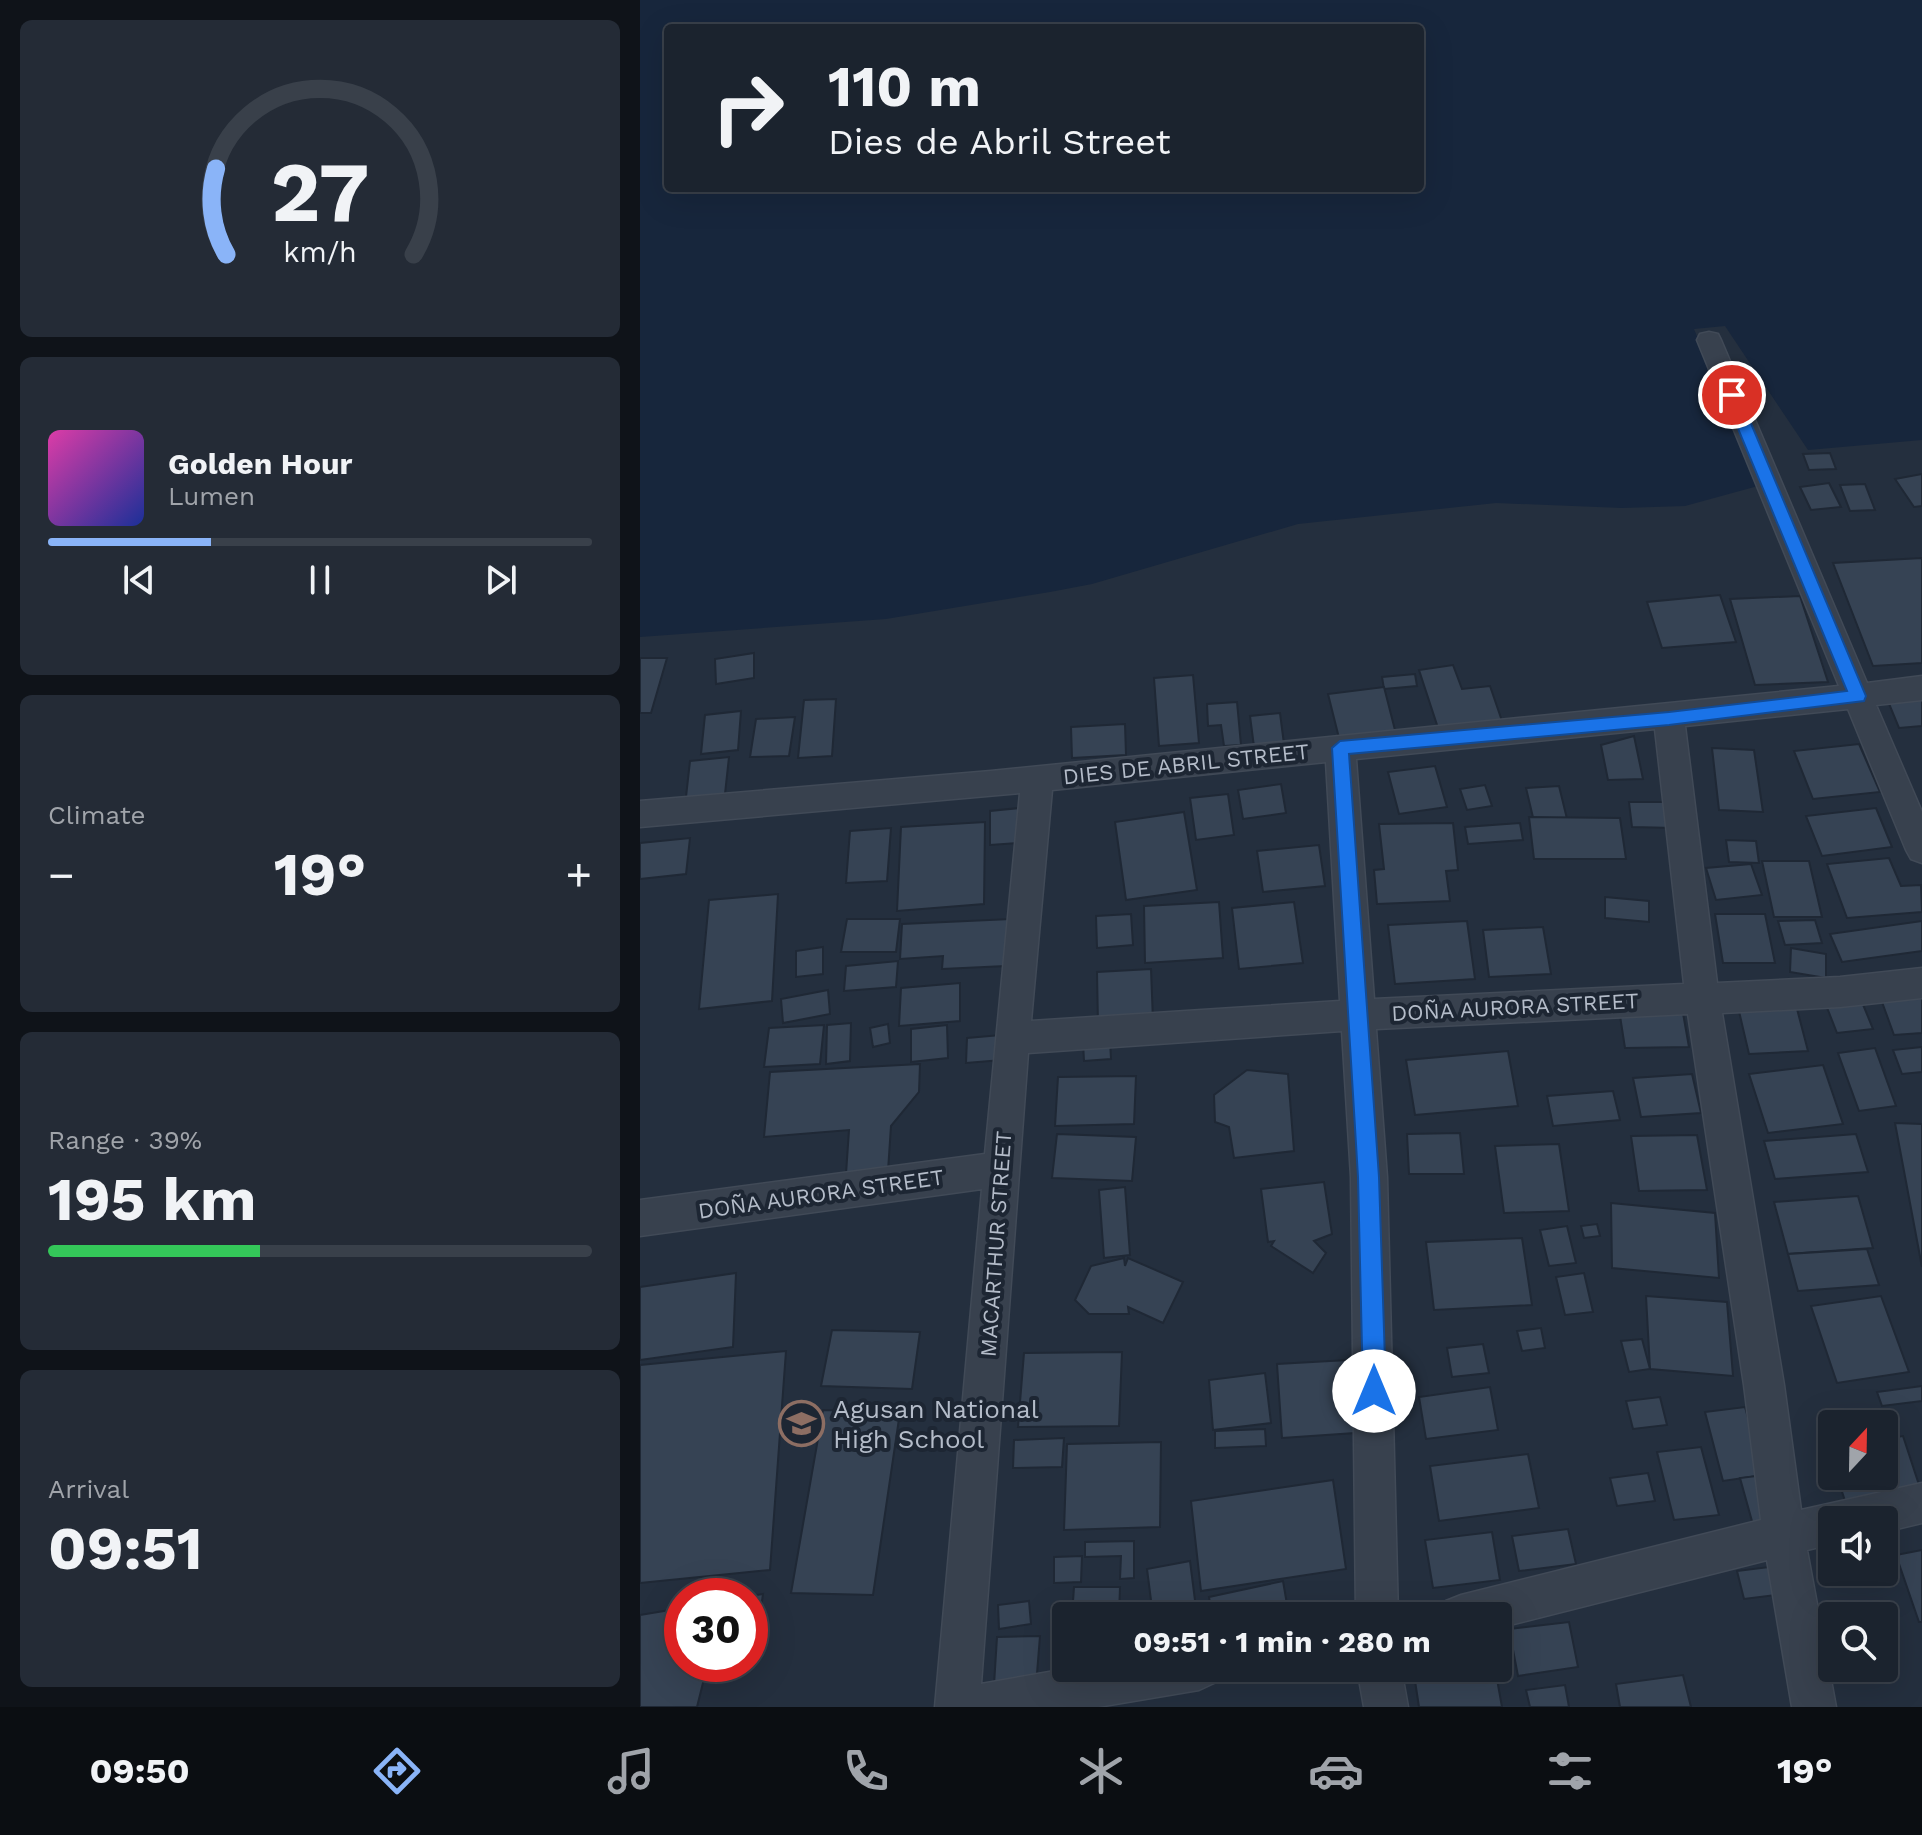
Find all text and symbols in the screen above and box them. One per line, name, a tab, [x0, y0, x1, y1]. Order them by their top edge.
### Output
text: 110 m	[828, 54, 981, 120]
icon: right	[696, 56, 800, 160]
text: Dies de Abril Street	[828, 121, 1171, 163]
text: 27	[271, 143, 369, 240]
text: km/h	[283, 235, 357, 269]
pin	[1698, 361, 1766, 429]
icon: arrive	[1710, 373, 1754, 417]
text: Golden Hour	[168, 446, 352, 481]
text: Lumen	[168, 481, 255, 511]
icon: previous	[117, 558, 161, 602]
icon: pause	[298, 558, 342, 602]
icon: next	[479, 558, 523, 602]
street label: DIES DE ABRIL STREET	[1062, 739, 1310, 789]
text: Climate	[48, 800, 146, 830]
text: 19°	[274, 839, 366, 910]
text: −	[48, 849, 75, 901]
text: +	[565, 849, 592, 901]
street label: DOÑA AURORA STREET	[1391, 988, 1639, 1026]
text: Range · 39%	[48, 1125, 202, 1155]
street label: MACARTHUR STREET	[976, 1130, 1016, 1358]
text: 195 km	[48, 1164, 256, 1235]
street label: DOÑA AURORA STREET	[697, 1164, 945, 1224]
position arrow	[1332, 1349, 1416, 1433]
place label: Agusan National High School	[833, 1394, 1039, 1454]
school or university icon: Agusan National High School	[778, 1400, 826, 1448]
north arrow	[1818, 1410, 1898, 1490]
map controls	[1818, 1410, 1898, 1682]
text: Arrival	[48, 1474, 129, 1504]
button: sound	[1818, 1506, 1898, 1586]
text: 09:51	[48, 1513, 203, 1584]
speed limit sign: 30	[664, 1578, 768, 1682]
button: search	[1818, 1602, 1898, 1682]
text: 09:51 · 1 min · 280 m	[1133, 1624, 1431, 1659]
icon: directions	[369, 1743, 425, 1799]
icon: music	[603, 1743, 659, 1799]
icon: phone	[838, 1743, 894, 1799]
icon: climate	[1073, 1743, 1129, 1799]
icon: car	[1308, 1743, 1364, 1799]
icon: filters	[1542, 1743, 1598, 1799]
text: 09:50	[89, 1750, 190, 1792]
text: 19°	[1777, 1750, 1833, 1792]

